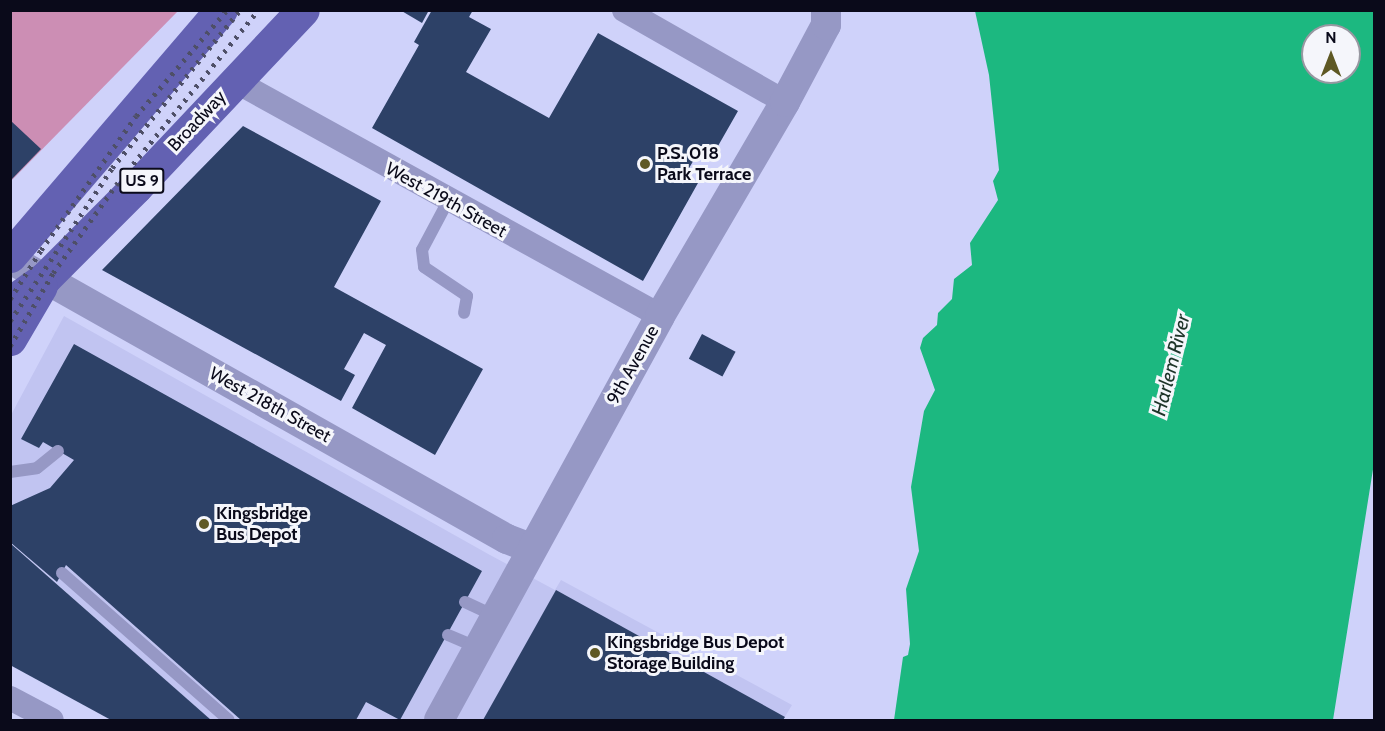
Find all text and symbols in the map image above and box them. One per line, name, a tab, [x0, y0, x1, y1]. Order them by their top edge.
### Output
north arrow	[1301, 24, 1361, 84]
text: N	[1325, 28, 1337, 47]
street label: Broadway	[164, 86, 230, 156]
place label: P.S. 018 Park Terrace	[657, 143, 751, 186]
marker: P.S. 018 Park Terrace	[638, 157, 652, 171]
street label: West 219th Street	[382, 158, 510, 242]
road number: US 9	[118, 168, 166, 194]
water label: Harlem River	[1147, 312, 1195, 418]
street label: 9th Avenue	[602, 322, 664, 408]
street label: West 218th Street	[206, 363, 334, 447]
place label: Kingsbridge Bus Depot	[216, 503, 308, 546]
marker: Kingsbridge Bus Depot	[197, 517, 211, 531]
place label: Kingsbridge Bus Depot Storage Building	[607, 632, 784, 674]
marker: Kingsbridge Bus Depot Storage Building	[588, 646, 602, 660]

